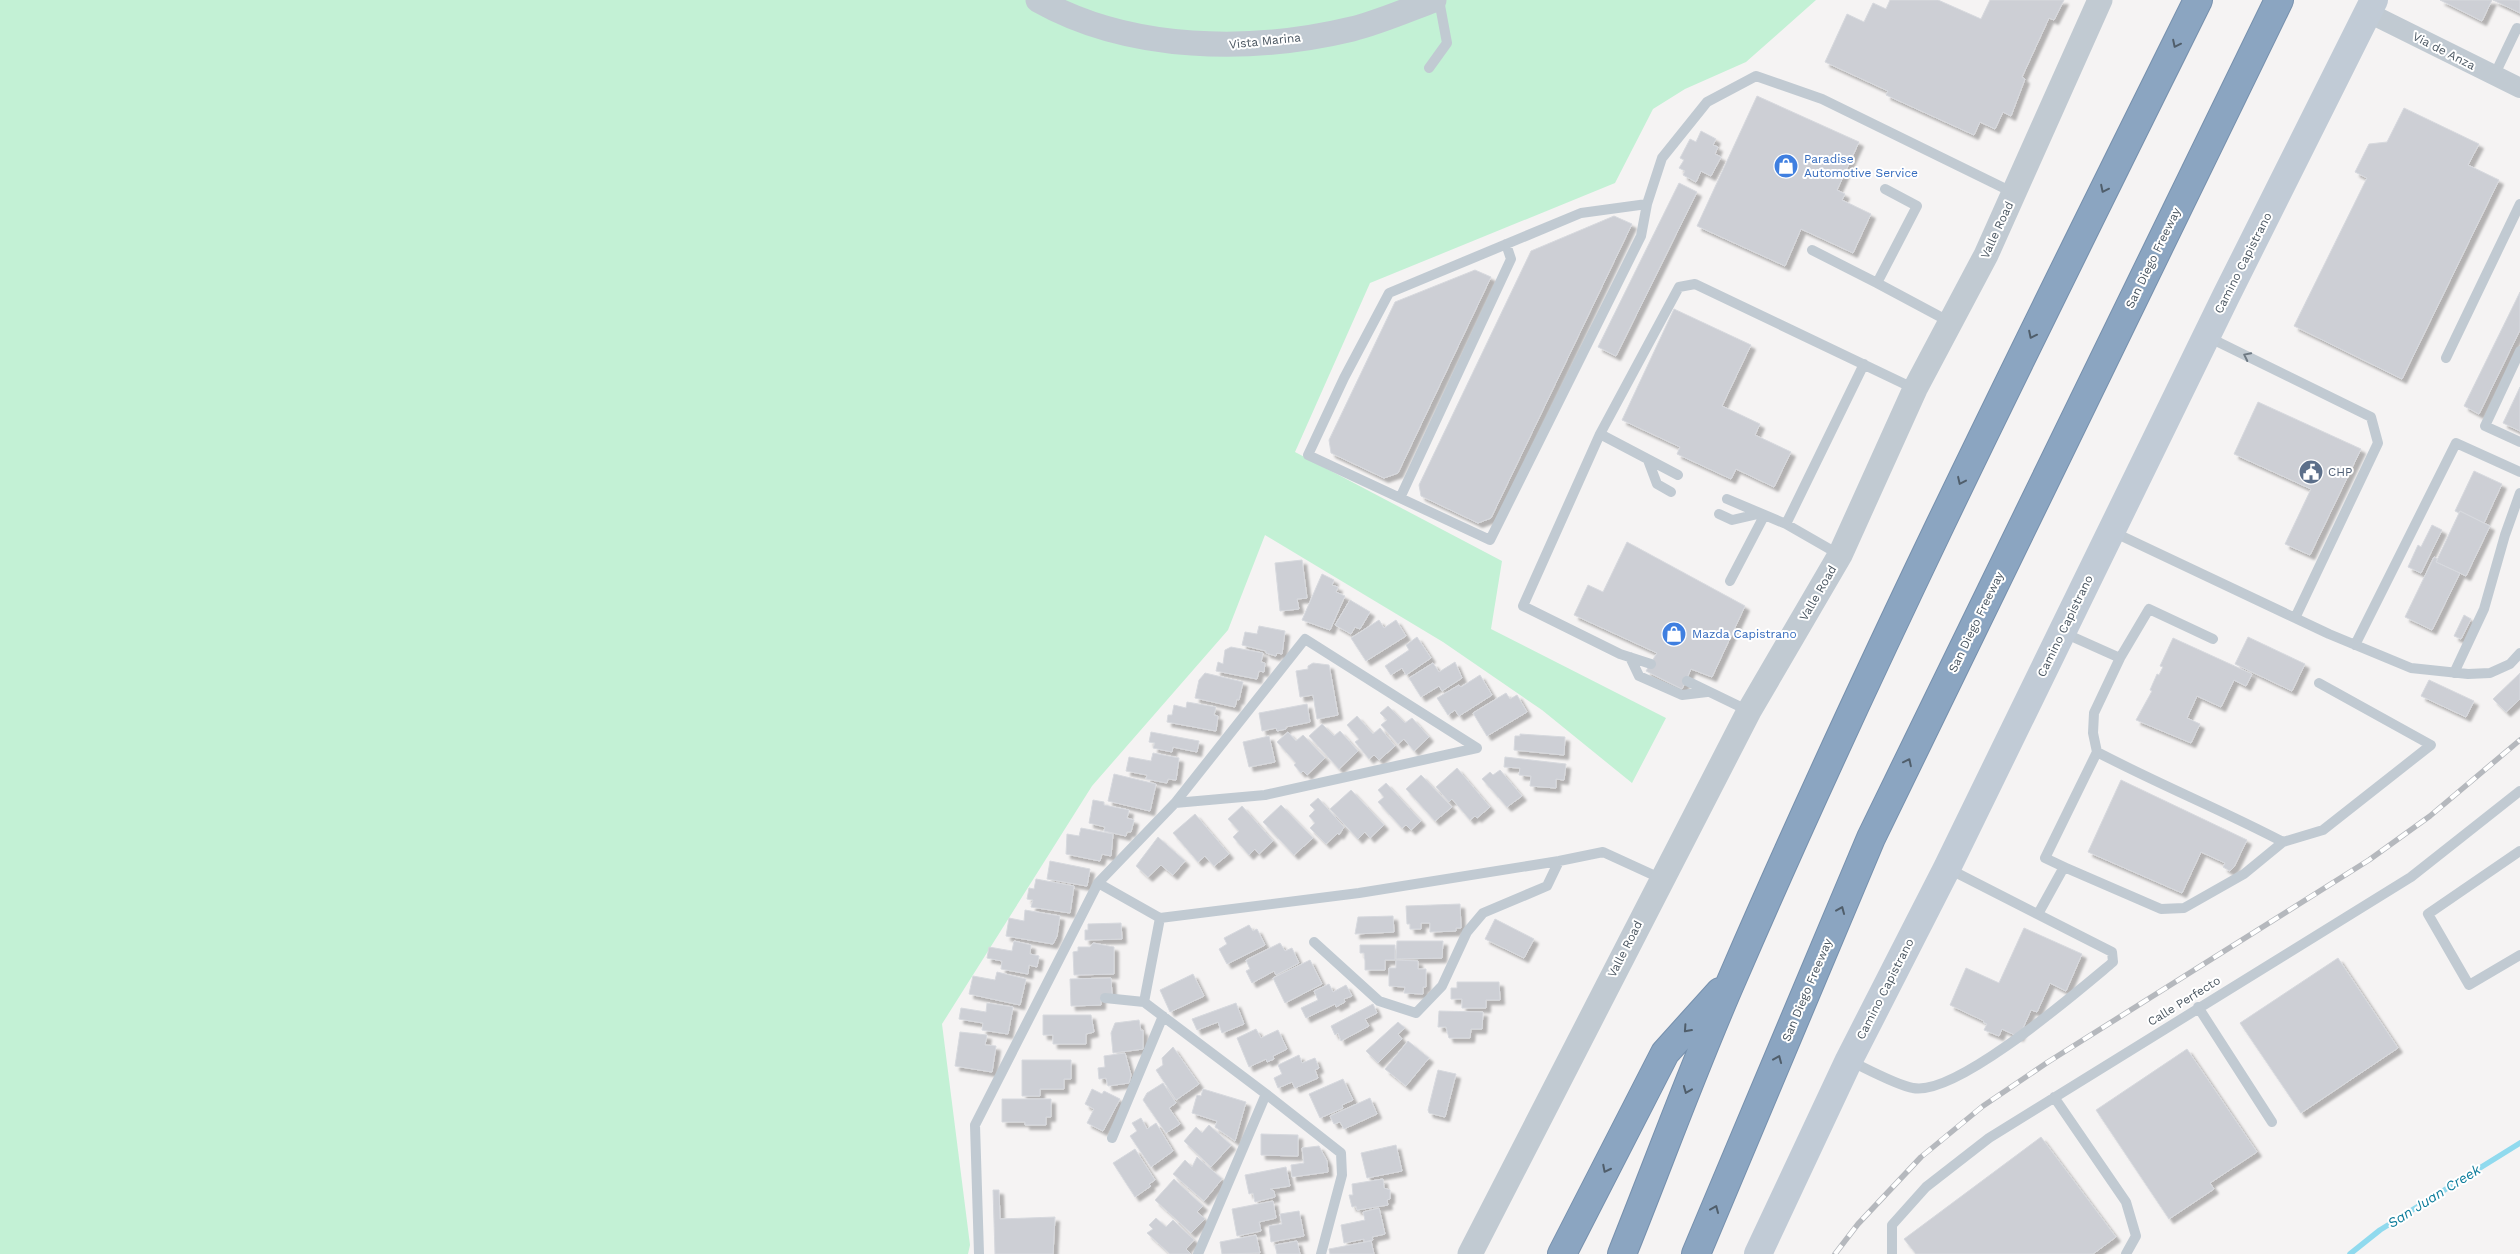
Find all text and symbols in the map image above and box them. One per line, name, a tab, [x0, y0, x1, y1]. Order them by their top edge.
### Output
street label: Via de Anza	[2410, 29, 2478, 73]
street label: Vista Marina	[1228, 30, 1302, 52]
one-way arrow	[2172, 39, 2182, 48]
place label: Paradise Automotive Service	[1804, 152, 1918, 180]
shop icon: Paradise Automotive Service	[1773, 153, 1799, 179]
one-way arrow	[2100, 184, 2110, 193]
street label: Valle Road	[1978, 199, 2016, 261]
street label: San Diego Freeway	[2123, 205, 2184, 311]
street label: Camino Capistrano	[2211, 210, 2275, 316]
one-way arrow	[2028, 330, 2038, 339]
one-way arrow	[2243, 351, 2252, 362]
public building icon: CHP	[2298, 459, 2324, 485]
place label: CHP	[2328, 465, 2352, 479]
one-way arrow	[1957, 476, 1967, 485]
street label: Valle Road	[1797, 563, 1839, 623]
street label: San Diego Freeway	[1946, 569, 2007, 675]
street label: Camino Capistrano	[2034, 573, 2096, 679]
shop icon: Mazda Capistrano	[1661, 621, 1687, 647]
place label: Mazda Capistrano	[1692, 627, 1797, 641]
one-way arrow	[1902, 758, 1912, 767]
one-way arrow	[1835, 906, 1845, 914]
street label: Valle Road	[1605, 918, 1645, 980]
street label: San Diego Freeway	[1779, 936, 1835, 1043]
street label: Camino Capistrano	[1853, 936, 1917, 1042]
street label: Calle Perfecto	[2145, 973, 2223, 1029]
one-way arrow	[1684, 1023, 1693, 1032]
one-way arrow	[1771, 1055, 1782, 1064]
one-way arrow	[1683, 1085, 1693, 1094]
water label: San Juan Creek	[2385, 1161, 2484, 1231]
one-way arrow	[1602, 1164, 1612, 1173]
one-way arrow	[1708, 1205, 1719, 1214]

